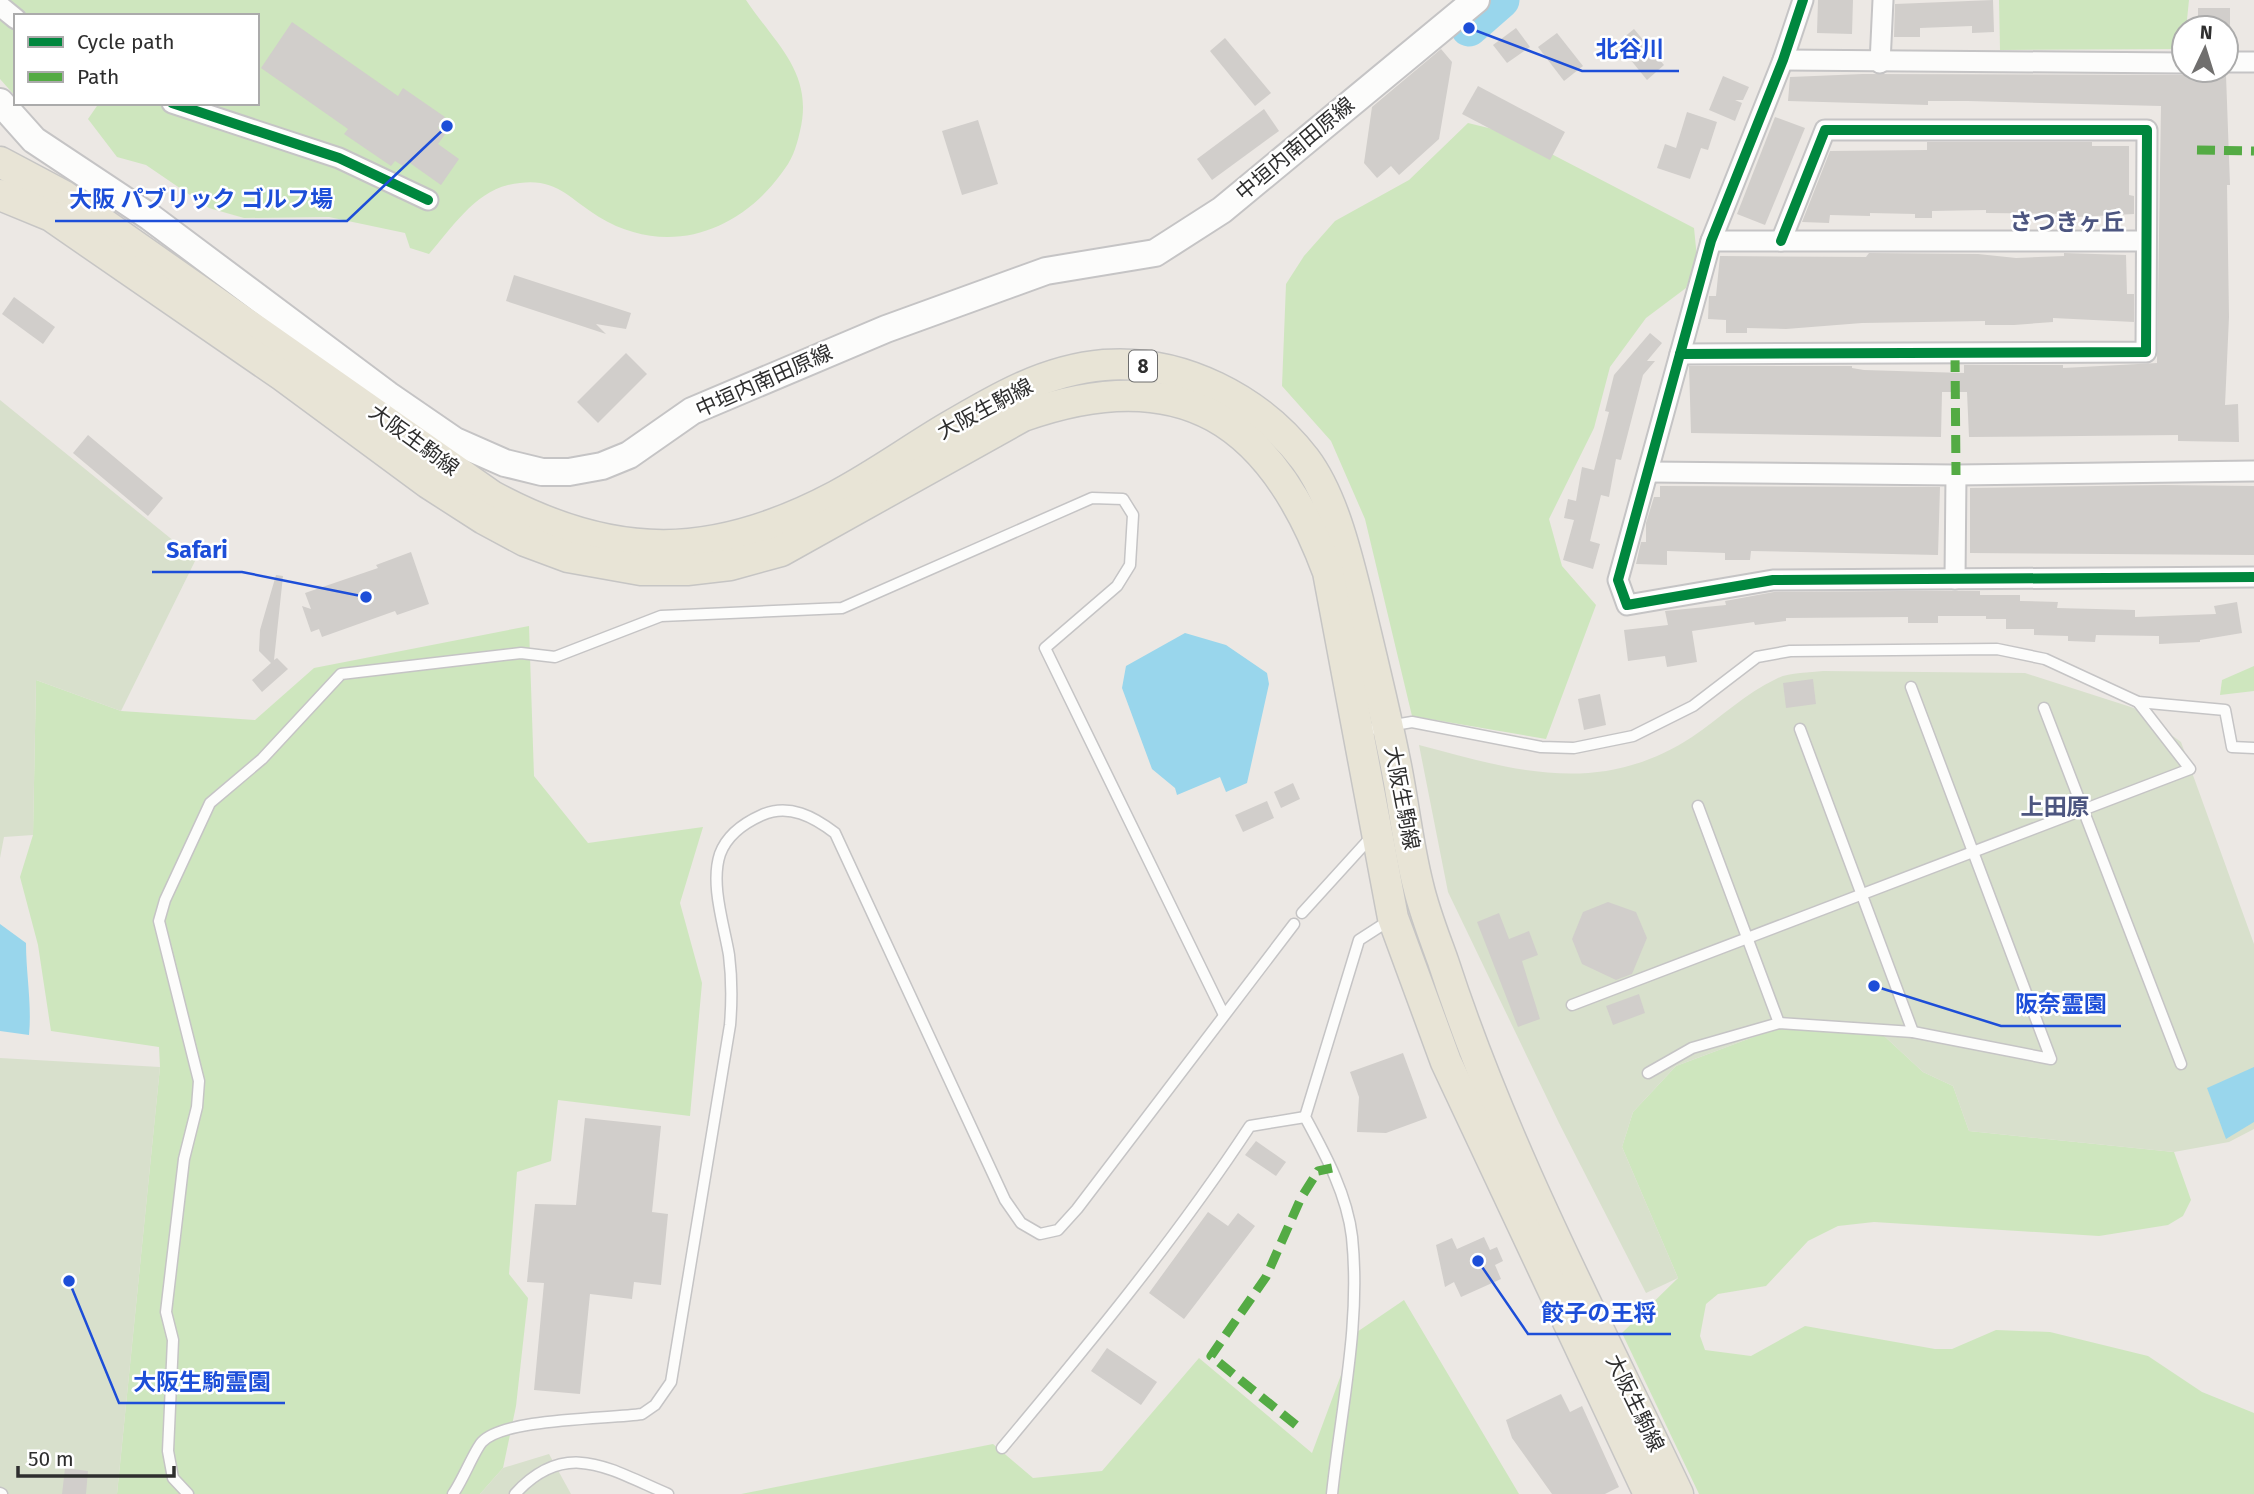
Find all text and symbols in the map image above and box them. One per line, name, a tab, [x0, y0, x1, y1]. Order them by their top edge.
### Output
legend	[14, 14, 259, 105]
north arrow	[2170, 14, 2240, 84]
text: N	[2199, 21, 2213, 44]
callout: 北谷川	[1582, 27, 1679, 71]
text: Cycle path	[77, 29, 175, 55]
text: 北谷川	[1596, 35, 1665, 63]
text: Path	[77, 64, 119, 90]
street label: 中垣内南田原線	[1230, 92, 1360, 206]
callout: 大阪 パブリック ゴルフ場	[55, 177, 347, 221]
text: 大阪 パブリック ゴルフ場	[69, 185, 333, 213]
district label: さつきヶ丘	[2010, 208, 2125, 236]
street label: 中垣内南田原線	[692, 339, 836, 423]
road number: 8	[1129, 350, 1157, 382]
street label: 大阪生駒線	[933, 373, 1037, 445]
street label: 大阪生駒線	[364, 399, 464, 481]
callout: Safari	[152, 528, 242, 572]
text: Safari	[166, 536, 228, 564]
street label: 大阪生駒線	[1379, 744, 1425, 852]
district label: 上田原	[2021, 793, 2090, 821]
callout: 阪奈霊園	[2001, 982, 2121, 1026]
text: 阪奈霊園	[2015, 990, 2107, 1018]
callout: 餃子の王将	[1528, 1290, 1671, 1334]
text: 餃子の王将	[1542, 1299, 1657, 1327]
street label: 大阪生駒線	[1600, 1350, 1670, 1456]
callout: 大阪生駒霊園	[119, 1359, 285, 1403]
text: 大阪生駒霊園	[133, 1368, 271, 1396]
scale bar	[18, 1434, 173, 1478]
text: 50 m	[28, 1446, 74, 1472]

